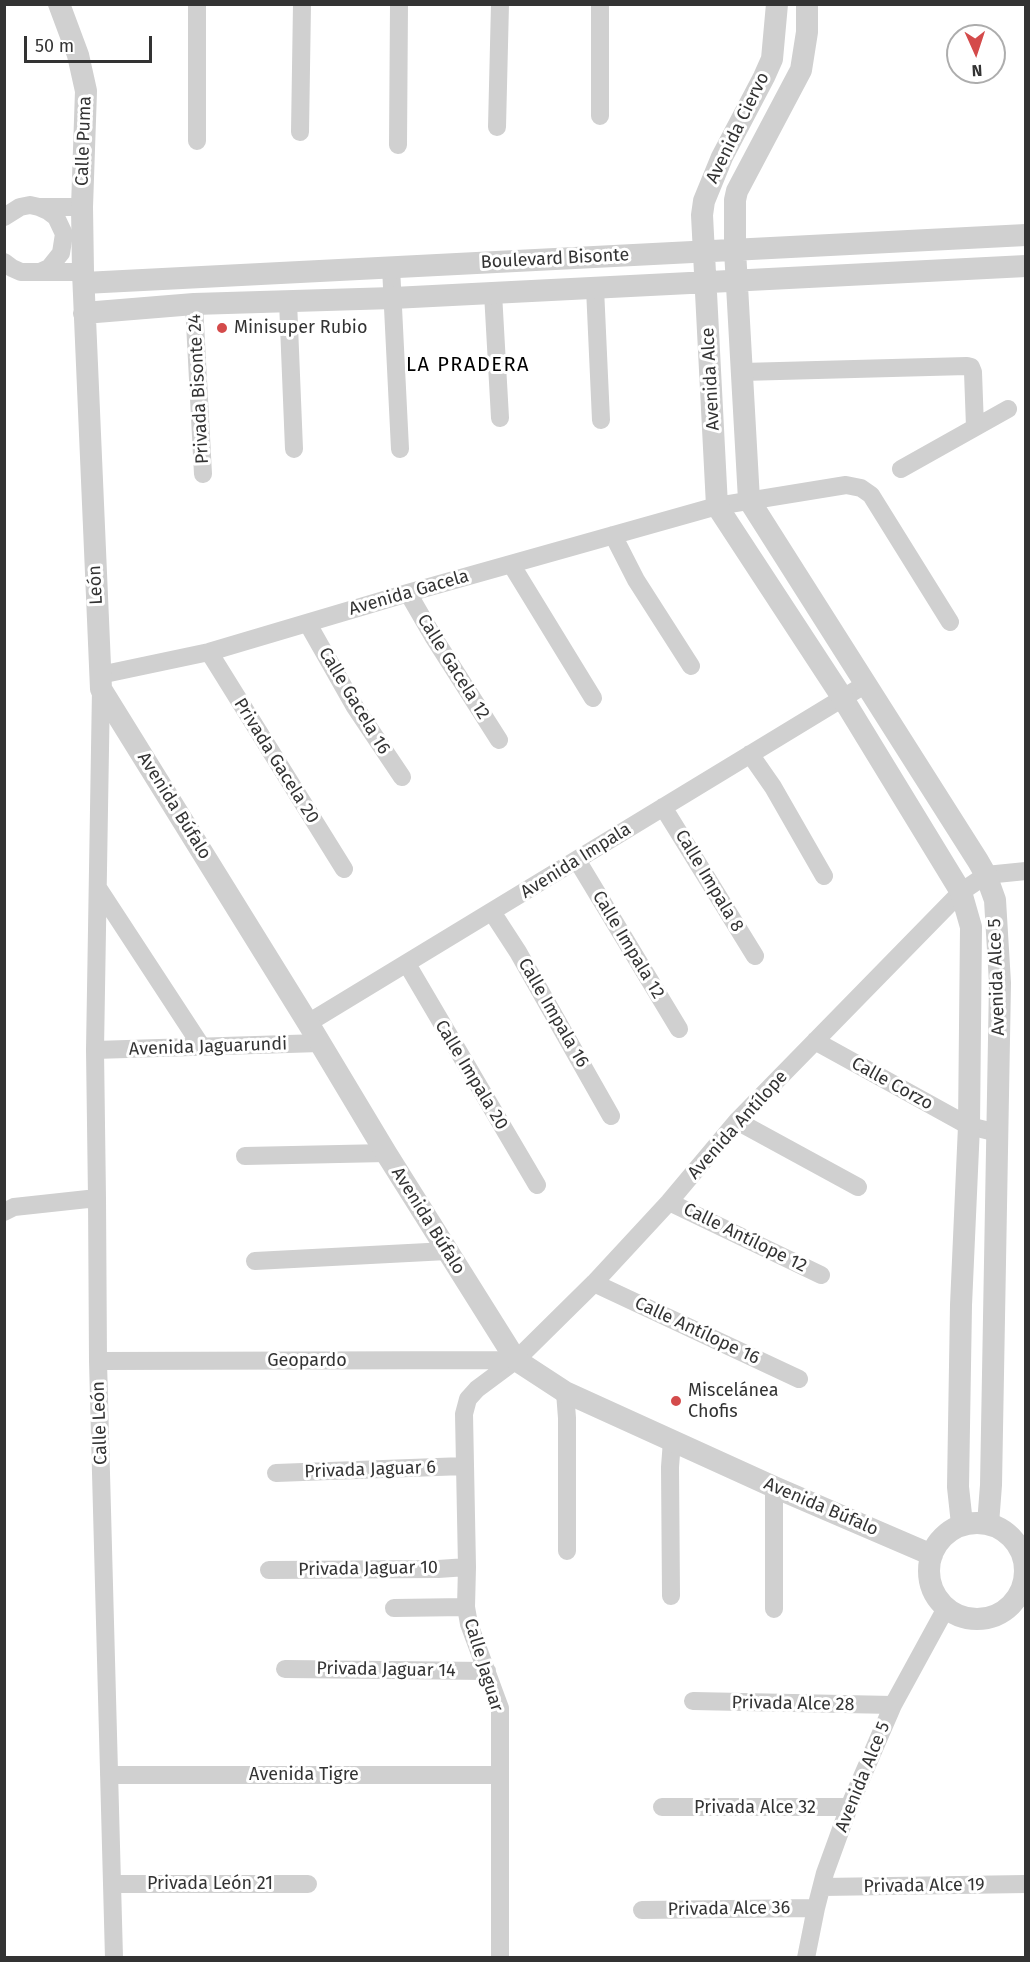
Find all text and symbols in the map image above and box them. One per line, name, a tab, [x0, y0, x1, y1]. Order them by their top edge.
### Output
scale bar	[27, 24, 154, 62]
north arrow	[946, 24, 1006, 84]
text: 50 m	[35, 35, 74, 57]
text: N	[971, 61, 983, 80]
street label: Avenida Ciervo	[702, 69, 774, 187]
street label: Calle Puma	[72, 96, 96, 186]
street label: Boulevard Bisonte	[480, 244, 630, 274]
street label: Privada Bisonte 24	[184, 313, 214, 465]
place label: Minisuper Rubio	[234, 317, 367, 339]
marker: Minisuper Rubio	[215, 321, 229, 335]
street label: Avenida Alce	[698, 327, 724, 431]
district label: LA PRADERA	[406, 353, 530, 377]
street label: León	[84, 565, 108, 605]
street label: Avenida Gacela	[346, 566, 472, 620]
street label: Calle Gacela 12	[412, 610, 494, 724]
street label: Calle Gacela 16	[314, 644, 394, 758]
street label: Privada Gacela 20	[229, 694, 323, 828]
street label: Avenida Búfalo	[132, 748, 216, 864]
street label: Avenida Impala	[517, 819, 635, 903]
street label: Calle Impala 8	[670, 826, 748, 936]
street label: Calle Impala 12	[587, 887, 669, 1003]
street label: Avenida Alce 5	[984, 918, 1010, 1036]
street label: Calle Impala 16	[513, 955, 593, 1071]
street label: Calle Impala 20	[430, 1016, 512, 1134]
street label: Avenida Jaguarundi	[129, 1033, 287, 1061]
street label: Calle Corzo	[847, 1053, 937, 1115]
street label: Avenida Antílope	[684, 1066, 792, 1184]
street label: Avenida Búfalo	[386, 1163, 470, 1279]
street label: Calle Antílope 12	[680, 1199, 810, 1277]
street label: Calle Antílope 16	[631, 1293, 763, 1369]
street label: Geopardo	[267, 1350, 347, 1372]
place label: Miscelánea Chofis	[688, 1380, 778, 1422]
street label: Calle León	[88, 1381, 112, 1465]
marker: Miscelánea Chofis	[669, 1394, 683, 1408]
street label: Privada Jaguar 6	[304, 1457, 436, 1483]
street label: Avenida Búfalo	[761, 1473, 881, 1541]
street label: Privada Jaguar 10	[298, 1557, 438, 1581]
street label: Calle Jaguar	[459, 1616, 507, 1714]
street label: Privada Jaguar 14	[316, 1658, 456, 1682]
street label: Privada Alce 28	[731, 1692, 855, 1716]
street label: Avenida Alce 5	[831, 1719, 895, 1835]
street label: Avenida Tigre	[249, 1764, 359, 1786]
street label: Privada Alce 32	[694, 1797, 816, 1819]
street label: Privada León 21	[147, 1873, 273, 1895]
street label: Privada Alce 19	[863, 1874, 985, 1898]
street label: Privada Alce 36	[667, 1897, 791, 1921]

